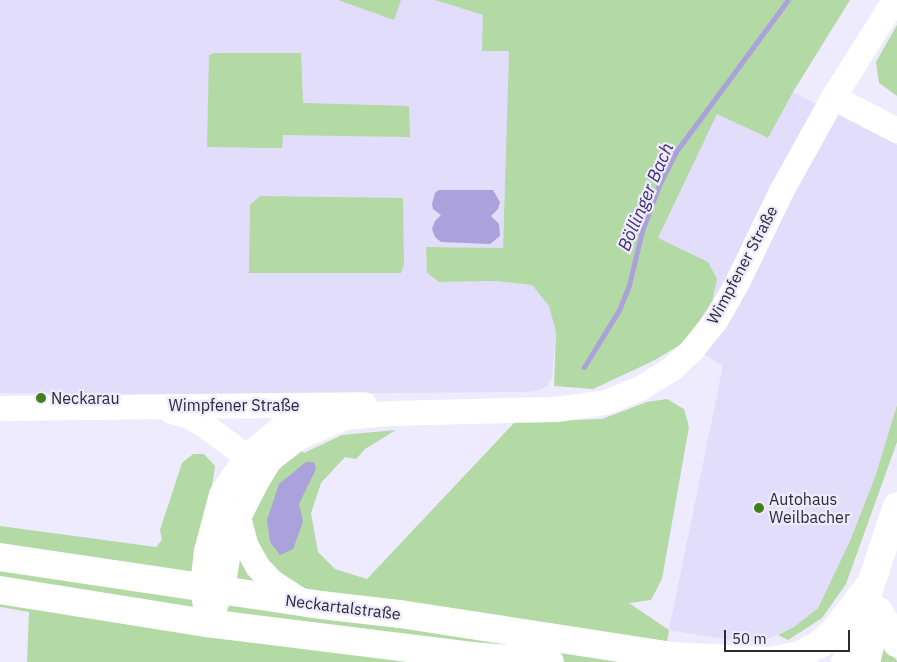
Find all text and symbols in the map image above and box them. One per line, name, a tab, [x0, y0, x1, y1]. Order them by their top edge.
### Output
water label: Böllinger Bach	[614, 140, 678, 254]
street label: Wimpfener Straße	[703, 203, 781, 327]
place label: Neckarau	[51, 388, 119, 408]
marker: Neckarau	[35, 392, 47, 404]
street label: Wimpfener Straße	[168, 395, 300, 415]
place label: Autohaus Weilbacher	[769, 489, 850, 527]
marker: Autohaus Weilbacher	[753, 502, 765, 514]
street label: Neckartalstraße	[284, 590, 402, 624]
scale bar	[727, 620, 853, 652]
text: 50 m	[732, 629, 767, 648]

